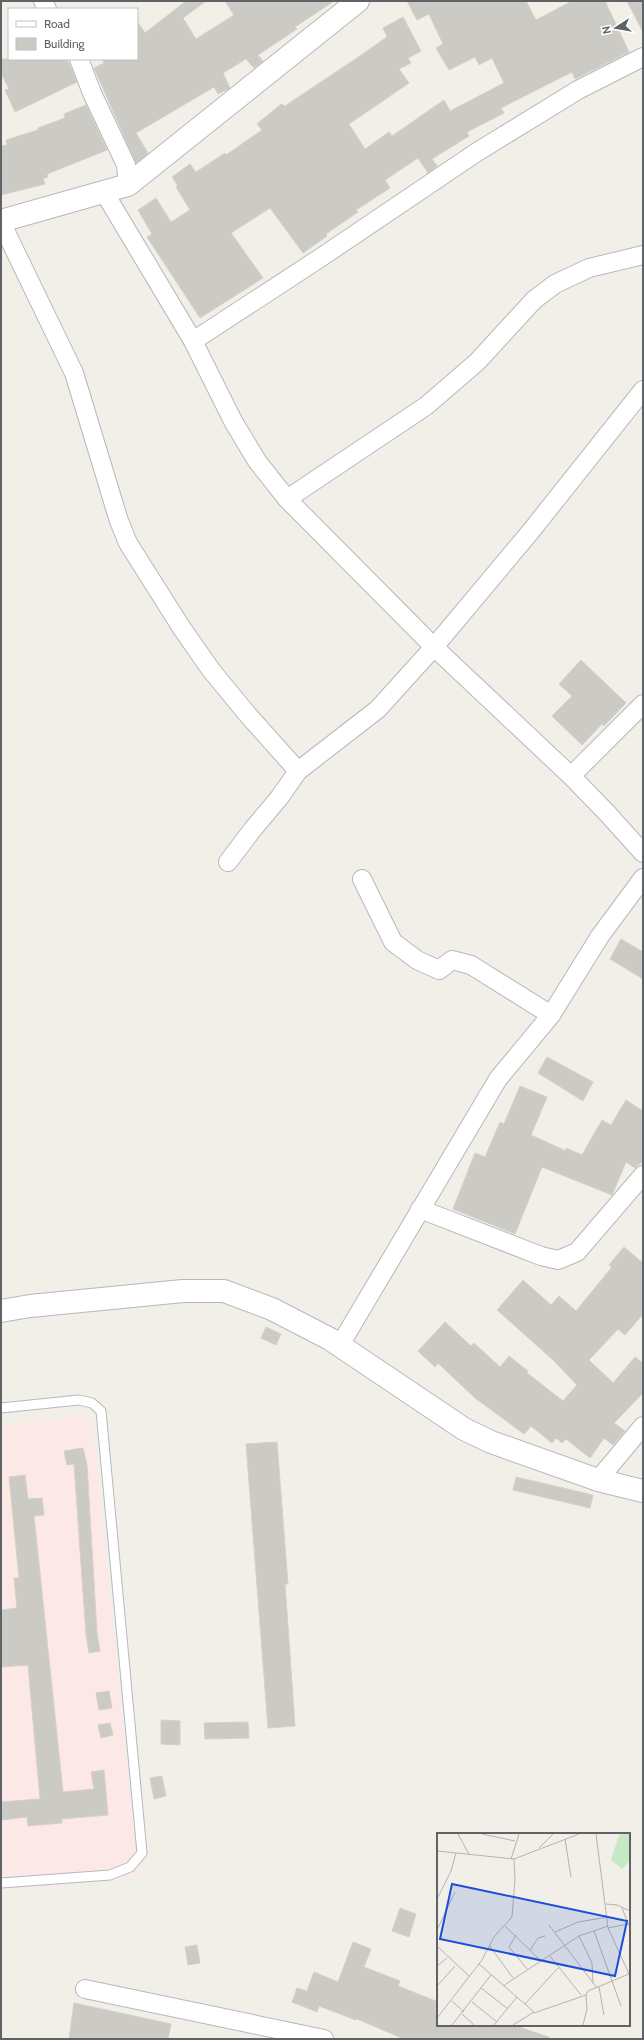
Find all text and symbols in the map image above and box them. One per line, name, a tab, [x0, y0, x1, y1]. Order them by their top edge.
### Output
legend	[8, 8, 138, 60]
north arrow	[596, 8, 636, 48]
text: Road	[44, 16, 70, 31]
text: N	[599, 25, 614, 35]
text: Building	[44, 36, 86, 51]
inset map	[437, 1833, 630, 2026]

